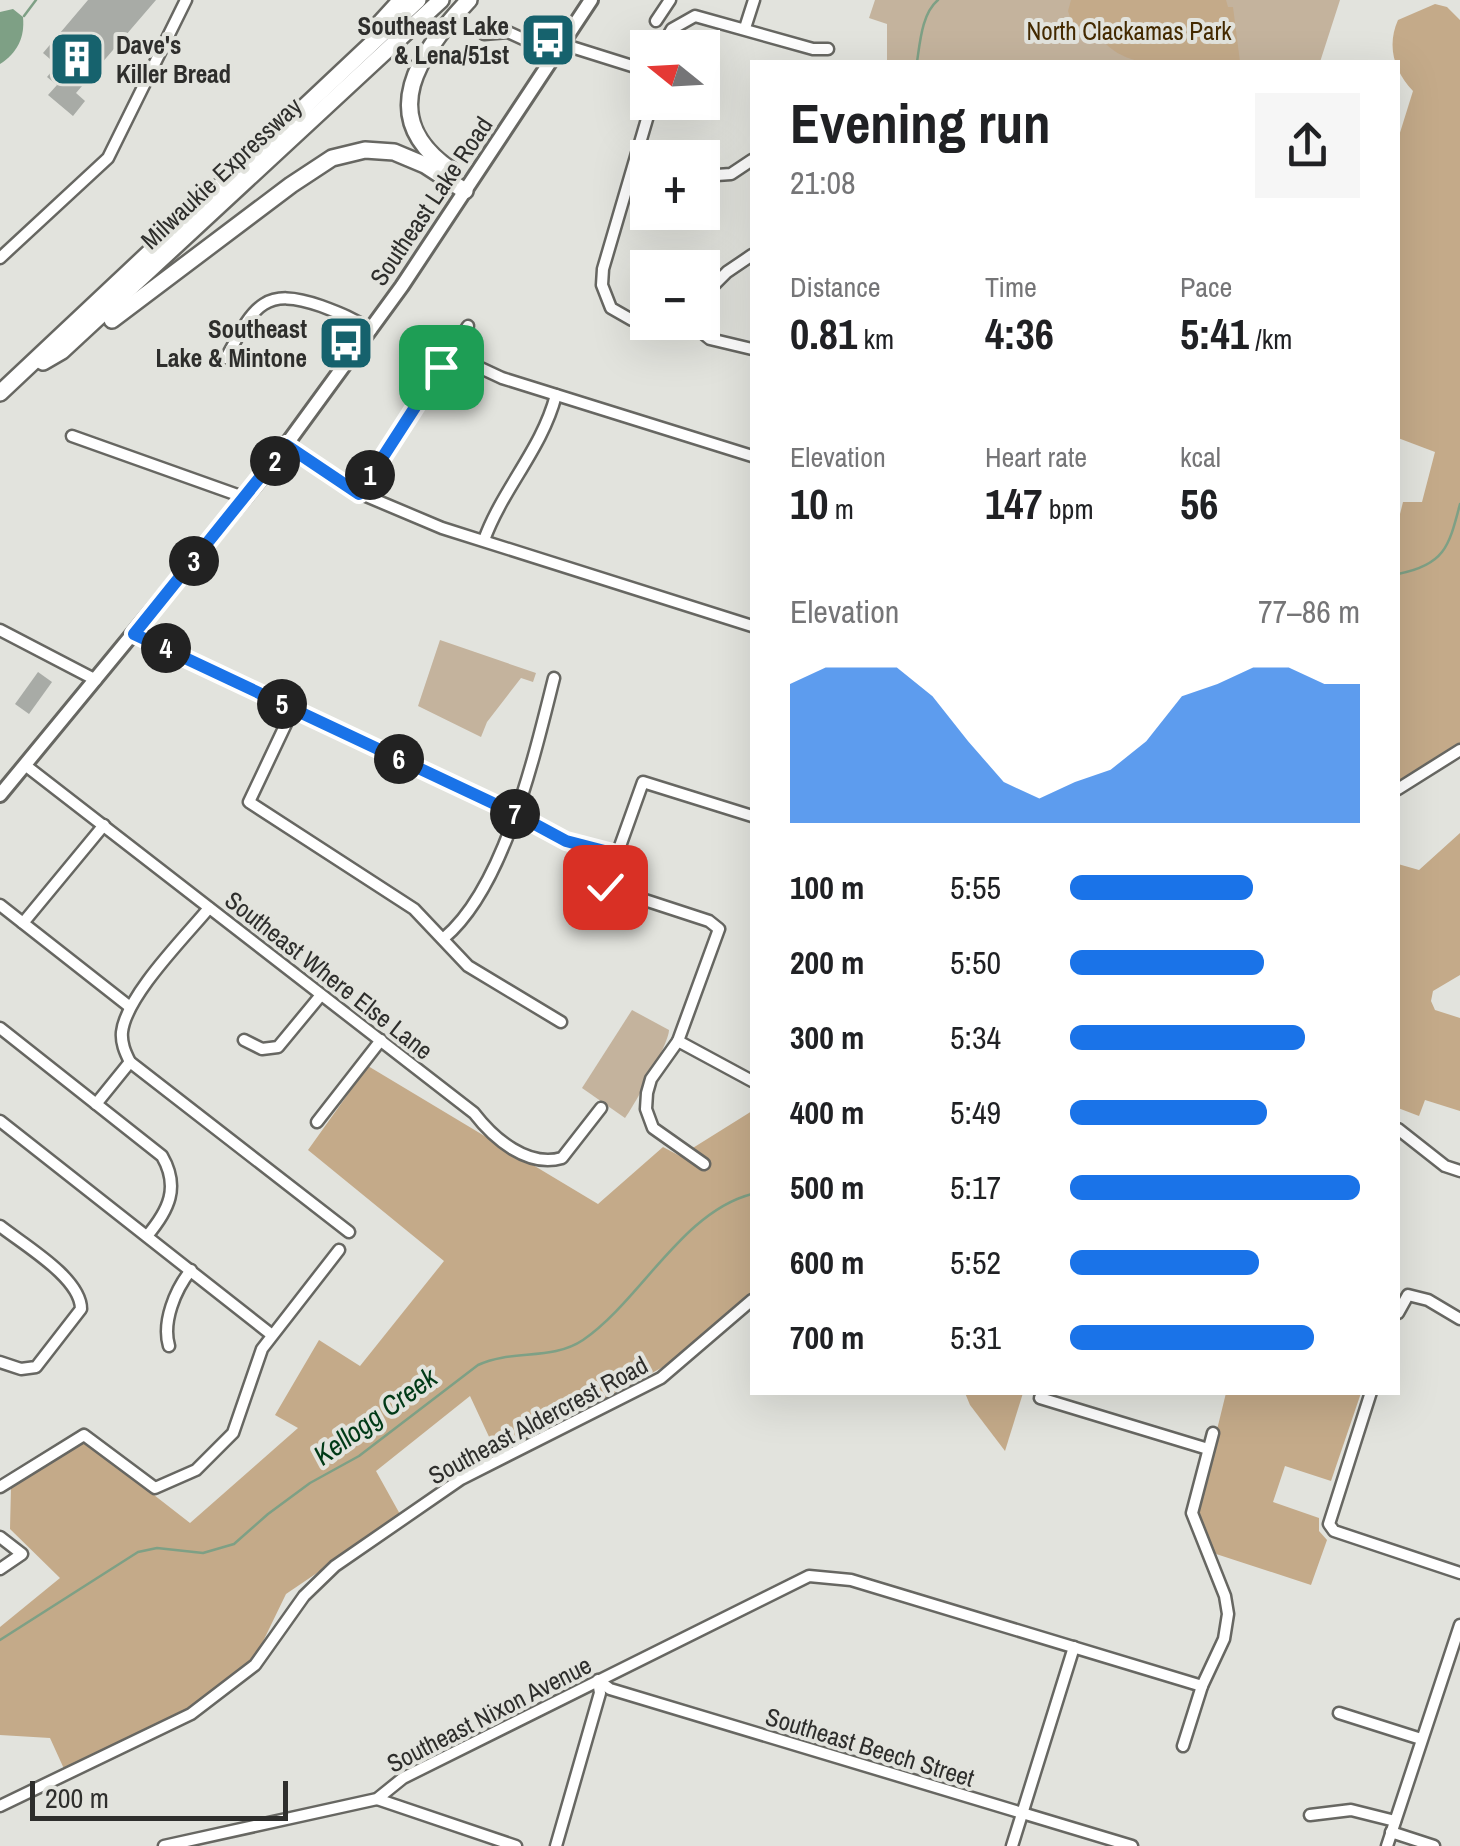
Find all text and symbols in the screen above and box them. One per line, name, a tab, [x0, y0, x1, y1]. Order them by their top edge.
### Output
place label: Southeast Lake & Lena/51st	[357, 9, 509, 72]
bus stop icon: Southeast Lake & Lena/51st	[518, 10, 578, 70]
park label: North Clackamas Park	[1026, 14, 1232, 48]
place label: Dave's Killer Bread	[116, 28, 231, 91]
building icon: Dave's Killer Bread	[47, 29, 107, 89]
north arrow	[630, 30, 720, 120]
map controls	[630, 30, 720, 340]
text: Evening run	[790, 86, 1051, 160]
street label: Milwaukie Expressway	[133, 89, 309, 257]
button: share	[1255, 93, 1360, 198]
street label: Southeast Lake Road	[362, 110, 500, 292]
button: +	[630, 140, 720, 230]
text: 21:08	[790, 161, 856, 204]
button: −	[630, 250, 720, 340]
text: Distance	[790, 268, 881, 306]
text: Time	[985, 268, 1037, 306]
text: Pace	[1180, 268, 1232, 306]
text: 0.81	[790, 306, 857, 362]
text: 4:36	[985, 306, 1054, 362]
text: 5:41	[1180, 306, 1249, 362]
place label: Southeast Lake & Mintone	[155, 312, 307, 375]
bus stop icon: Southeast Lake & Mintone	[316, 313, 376, 373]
text: km	[857, 320, 894, 358]
text: /km	[1249, 320, 1292, 358]
pin	[399, 325, 484, 410]
icon: arrive	[414, 340, 469, 395]
pin: 2	[250, 436, 300, 486]
text: Elevation	[790, 438, 886, 476]
text: Heart rate	[985, 438, 1087, 476]
text: kcal	[1180, 438, 1221, 476]
text: 2	[269, 442, 281, 480]
pin: 1	[345, 450, 395, 500]
text: 1	[364, 456, 376, 494]
text: 10	[790, 476, 828, 532]
text: 147	[985, 476, 1042, 532]
text: 56	[1180, 476, 1218, 532]
text: m	[828, 490, 854, 528]
text: bpm	[1042, 490, 1094, 528]
pin: 3	[169, 536, 219, 586]
text: 3	[188, 542, 200, 580]
text: Elevation	[790, 590, 899, 633]
text: 77–86 m	[1258, 590, 1360, 633]
pin: 4	[141, 623, 191, 673]
text: 4	[160, 629, 172, 667]
pin: 5	[257, 679, 307, 729]
text: 5	[276, 685, 288, 723]
pin: 6	[374, 734, 424, 784]
text: 6	[393, 740, 405, 778]
pin: 7	[490, 789, 540, 839]
text: 7	[509, 795, 521, 833]
pin	[563, 845, 648, 930]
icon: check	[578, 860, 633, 915]
text: 100 m	[790, 866, 864, 909]
text: 5:55	[950, 866, 1001, 909]
street label: Southeast Where Else Lane	[218, 883, 440, 1067]
text: 200 m	[790, 941, 864, 984]
text: 5:50	[950, 941, 1001, 984]
text: 300 m	[790, 1016, 864, 1059]
text: 5:34	[950, 1016, 1001, 1059]
text: 400 m	[790, 1091, 864, 1134]
text: 5:49	[950, 1091, 1001, 1134]
text: 500 m	[790, 1166, 864, 1209]
text: 5:17	[950, 1166, 1001, 1209]
text: 600 m	[790, 1241, 864, 1284]
text: 5:52	[950, 1241, 1001, 1284]
text: 700 m	[790, 1316, 864, 1359]
text: 5:31	[950, 1316, 1001, 1359]
street label: Southeast Aldercrest Road	[422, 1348, 654, 1492]
water label: Kellogg Creek	[306, 1357, 446, 1474]
street label: Southeast Nixon Avenue	[381, 1648, 597, 1780]
street label: Southeast Beech Street	[761, 1699, 979, 1795]
scale bar	[30, 1776, 288, 1820]
text: 200 m	[45, 1779, 109, 1817]

